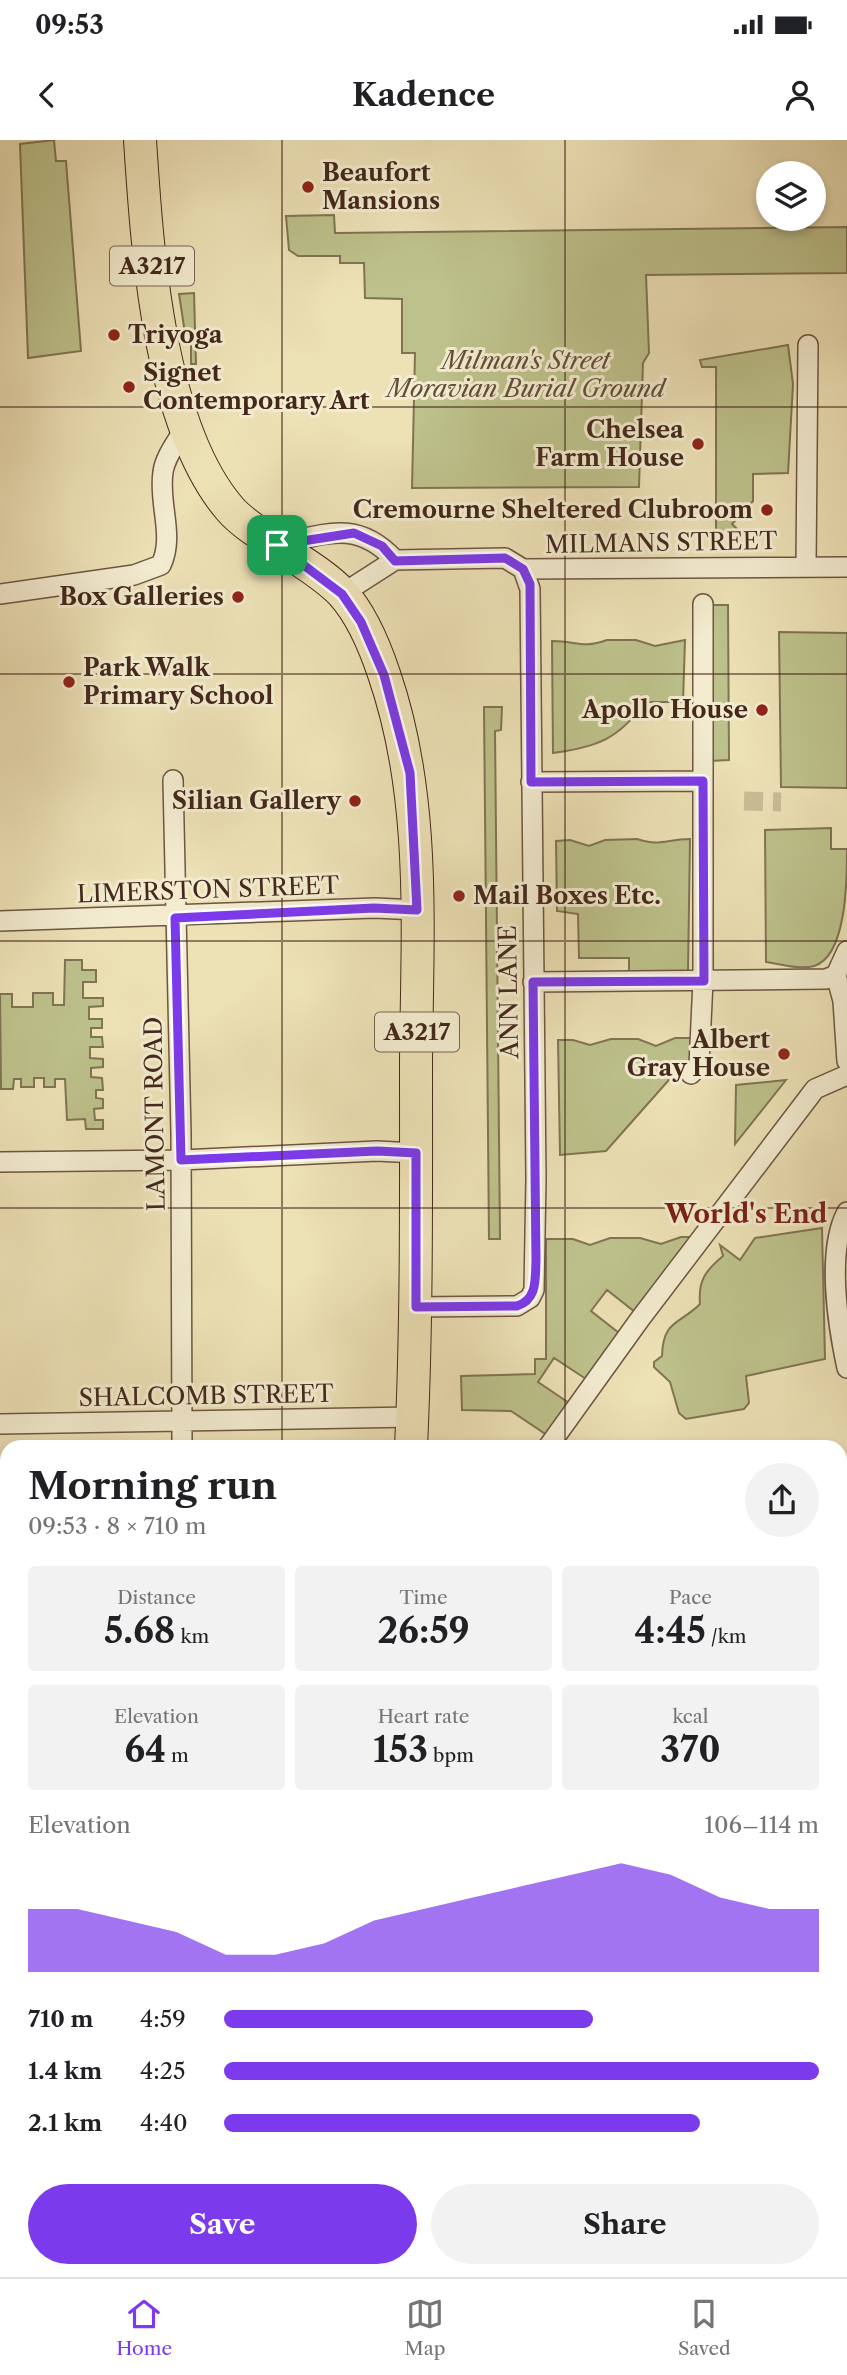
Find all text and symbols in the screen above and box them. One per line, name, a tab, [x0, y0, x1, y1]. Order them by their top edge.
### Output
text: 09:53	[35, 9, 104, 41]
text: Kadence	[352, 75, 495, 114]
icon: back	[28, 76, 66, 114]
icon: person	[781, 76, 819, 114]
place label: Beaufort Mansions	[322, 158, 440, 215]
map controls	[756, 161, 826, 231]
button: layers	[756, 161, 826, 231]
marker: Beaufort Mansions	[300, 179, 316, 195]
road number: A3217	[110, 246, 194, 286]
place label: Triyoga	[128, 320, 224, 349]
marker: Triyoga	[106, 327, 122, 343]
park label: Milman's Street Moravian Burial Ground	[384, 346, 668, 403]
place label: Signet Contemporary Art	[143, 358, 370, 415]
marker: Signet Contemporary Art	[121, 379, 137, 395]
place label: Chelsea Farm House	[535, 415, 685, 472]
marker: Chelsea Farm House	[690, 436, 706, 452]
place label: Cremourne Sheltered Clubroom	[353, 495, 753, 524]
marker: Cremourne Sheltered Clubroom	[759, 502, 775, 518]
pin	[247, 515, 307, 575]
icon: arrive	[258, 526, 296, 564]
street label: MILMANS STREET	[544, 526, 778, 559]
place label: Box Galleries	[59, 582, 224, 611]
marker: Box Galleries	[230, 589, 246, 605]
place label: Park Walk Primary School	[83, 653, 273, 710]
marker: Park Walk Primary School	[61, 674, 77, 690]
place label: Apollo House	[581, 695, 748, 724]
marker: Apollo House	[754, 702, 770, 718]
place label: Silian Gallery	[172, 786, 342, 815]
marker: Silian Gallery	[347, 793, 363, 809]
street label: LIMERSTON STREET	[76, 870, 340, 909]
place label: Mail Boxes Etc.	[473, 881, 661, 910]
marker: Mail Boxes Etc.	[451, 888, 467, 904]
street label: ANN LANE	[493, 925, 524, 1060]
road number: A3217	[375, 1012, 459, 1052]
street label: LAMONT ROAD	[138, 1017, 171, 1211]
place label: Albert Gray House	[627, 1025, 770, 1082]
marker: Albert Gray House	[776, 1046, 792, 1062]
district label: World's End	[664, 1198, 827, 1230]
street label: SHALCOMB STREET	[78, 1379, 334, 1412]
text: Morning run	[28, 1462, 277, 1509]
button: share	[745, 1463, 819, 1537]
text: 09:53 · 8 × 710 m	[28, 1512, 207, 1540]
text: Distance	[117, 1586, 196, 1609]
text: Time	[399, 1586, 448, 1609]
text: Pace	[669, 1586, 712, 1609]
text: 5.68	[104, 1609, 175, 1652]
text: 26:59	[377, 1609, 470, 1652]
text: 4:45	[635, 1609, 706, 1652]
text: km	[175, 1625, 209, 1648]
text: /km	[706, 1625, 746, 1648]
text: Elevation	[114, 1705, 199, 1728]
text: Heart rate	[378, 1705, 469, 1728]
text: kcal	[673, 1705, 708, 1728]
text: 64	[124, 1728, 166, 1771]
text: 153	[373, 1728, 428, 1771]
text: 370	[660, 1728, 721, 1771]
text: m	[166, 1744, 189, 1767]
text: bpm	[428, 1744, 474, 1767]
text: Elevation	[28, 1811, 131, 1839]
text: 106–114 m	[704, 1811, 819, 1839]
text: 710 m	[28, 2005, 93, 2033]
text: 4:59	[140, 2005, 186, 2033]
text: 1.4 km	[28, 2057, 102, 2085]
text: 4:25	[140, 2057, 185, 2085]
text: 2.1 km	[28, 2109, 102, 2137]
text: 4:40	[140, 2109, 188, 2137]
button: Save	[28, 2184, 417, 2264]
button: Share	[431, 2184, 819, 2264]
tab: Home	[116, 2295, 172, 2360]
tab: Map	[405, 2295, 445, 2360]
tab: Saved	[678, 2295, 731, 2360]

